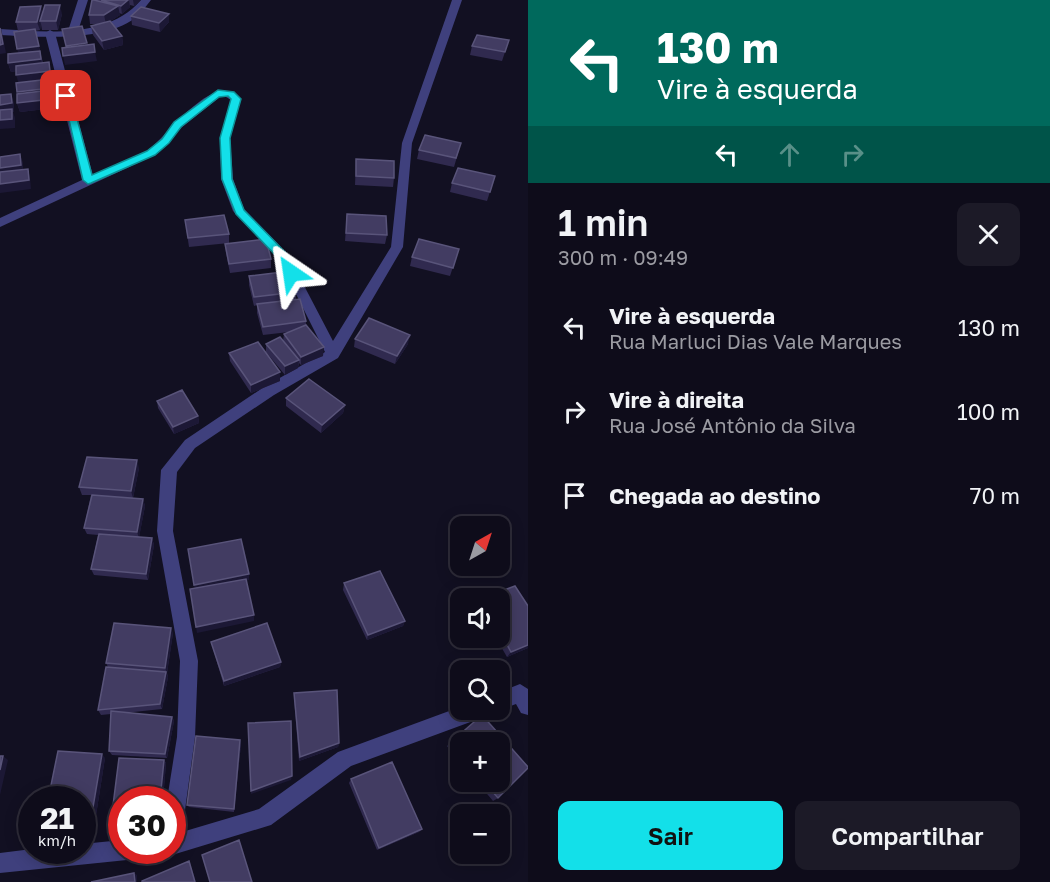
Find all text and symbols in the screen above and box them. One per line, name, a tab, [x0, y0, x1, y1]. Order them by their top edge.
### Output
text: 130 m	[657, 22, 779, 72]
icon: left	[558, 24, 636, 102]
pin	[40, 70, 91, 121]
text: Vire à esquerda	[657, 73, 858, 105]
icon: arrive	[49, 79, 82, 112]
icon: left	[710, 138, 743, 171]
icon: ahead	[773, 138, 806, 171]
icon: right	[836, 138, 869, 171]
text: 1 min	[558, 201, 648, 244]
button: close	[957, 203, 1020, 266]
position arrow	[259, 241, 323, 305]
text: 300 m · 09:49	[558, 245, 688, 269]
text: Vire à esquerda	[609, 302, 775, 329]
icon: left	[558, 311, 591, 344]
text: 130 m	[958, 314, 1020, 341]
text: Rua Marluci Dias Vale Marques	[609, 329, 902, 353]
text: Vire à direita	[609, 386, 744, 413]
icon: right	[558, 395, 591, 428]
text: 100 m	[957, 398, 1020, 425]
text: Rua José Antônio da Silva	[609, 413, 856, 437]
icon: arrive	[558, 479, 591, 512]
text: Chegada ao destino	[609, 482, 821, 509]
text: 70 m	[970, 482, 1020, 509]
north arrow	[450, 516, 510, 576]
map controls	[450, 516, 510, 864]
button: sound	[450, 588, 510, 648]
button: search	[450, 660, 510, 720]
button: +	[450, 732, 510, 792]
speed limit sign: 30	[108, 786, 186, 864]
text: 21	[40, 800, 74, 836]
button: Sair	[558, 801, 783, 870]
button: Compartilhar	[795, 801, 1020, 870]
button: −	[450, 804, 510, 864]
text: km/h	[38, 831, 76, 849]

